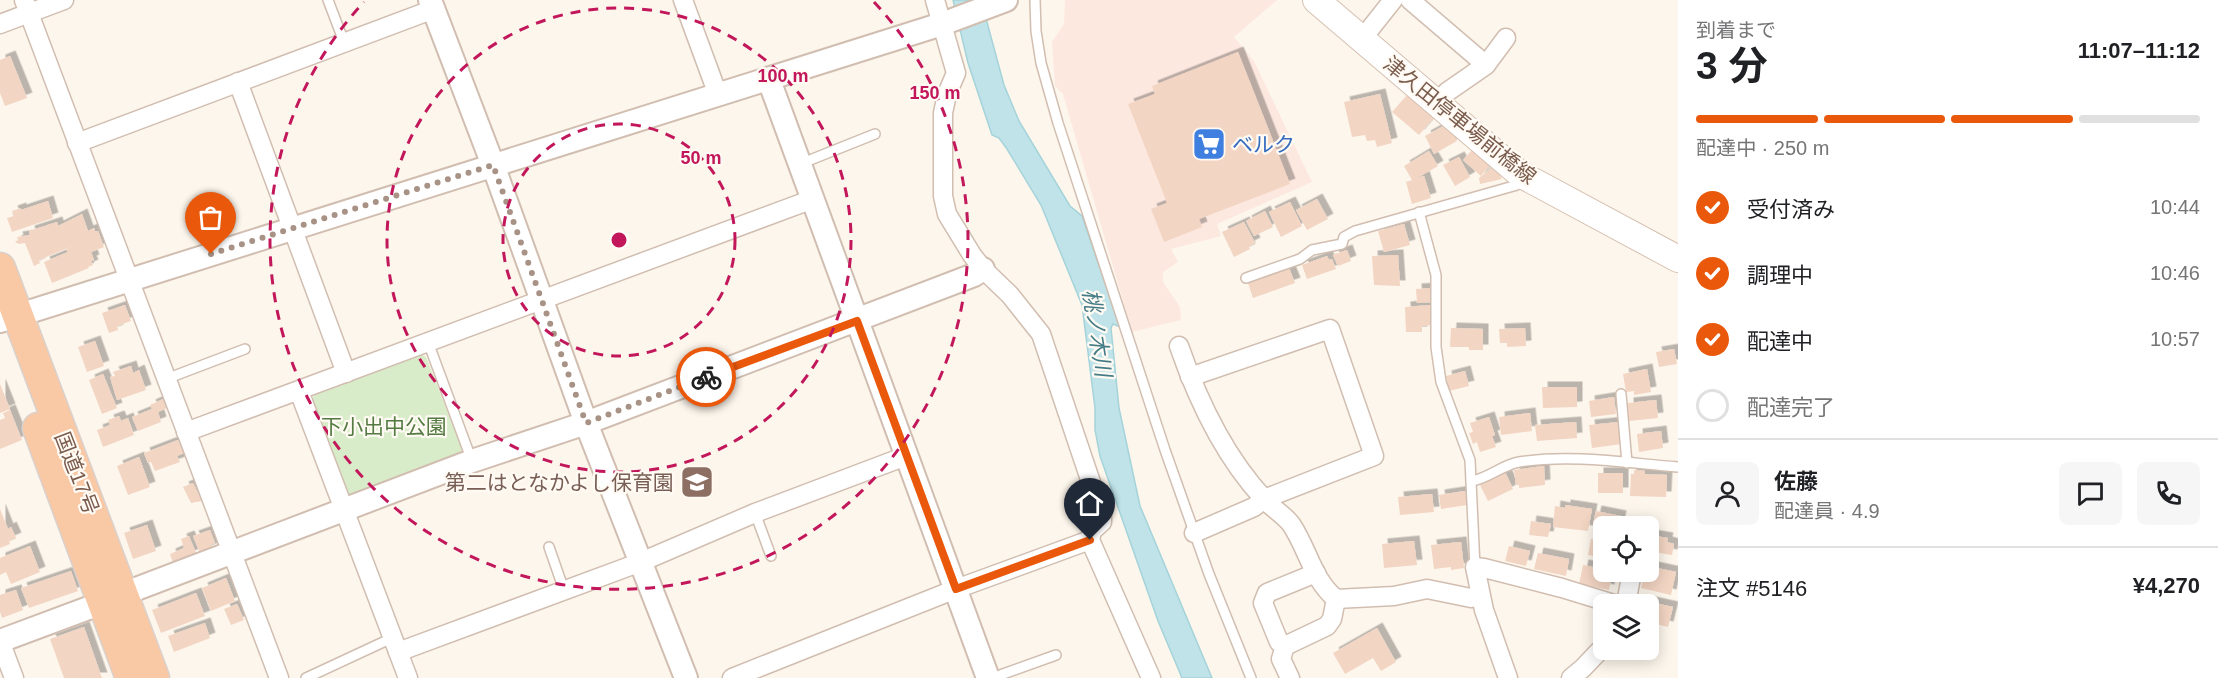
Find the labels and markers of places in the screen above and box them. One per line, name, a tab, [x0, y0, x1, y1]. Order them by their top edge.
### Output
supermarket icon: ベルク	[1191, 126, 1227, 162]
place label: ベルク	[1232, 133, 1295, 156]
pin	[185, 192, 236, 254]
centre of rings	[609, 230, 629, 250]
school or university icon: 第二はとなかよし保育園	[679, 464, 715, 500]
place label: 第二はとなかよし保育園	[445, 471, 674, 494]
pin	[1064, 478, 1115, 540]

